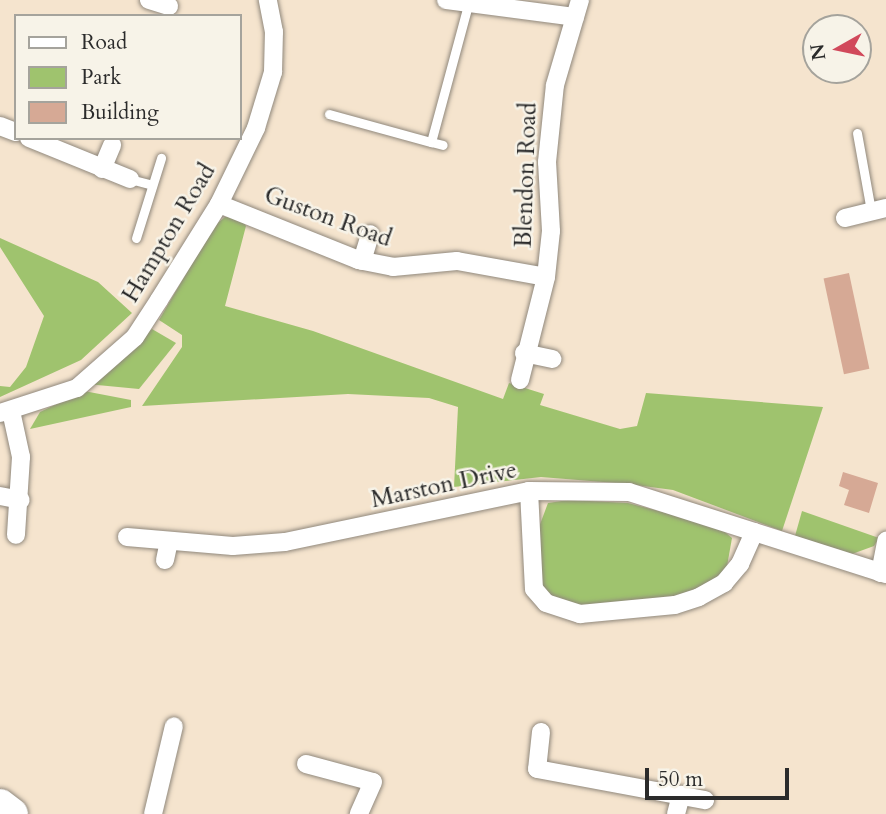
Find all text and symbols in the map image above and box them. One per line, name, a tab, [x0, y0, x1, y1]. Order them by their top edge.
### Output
legend	[14, 14, 242, 140]
north arrow	[802, 14, 872, 84]
text: Road	[81, 28, 127, 57]
text: N	[804, 42, 832, 62]
text: Park	[81, 63, 121, 92]
text: Building	[81, 98, 159, 127]
street label: Blendon Road	[509, 102, 543, 248]
street label: Hampton Road	[116, 158, 222, 308]
street label: Guston Road	[260, 181, 396, 253]
street label: Marston Drive	[368, 455, 520, 515]
scale bar	[648, 754, 792, 798]
text: 50 m	[658, 765, 703, 794]

